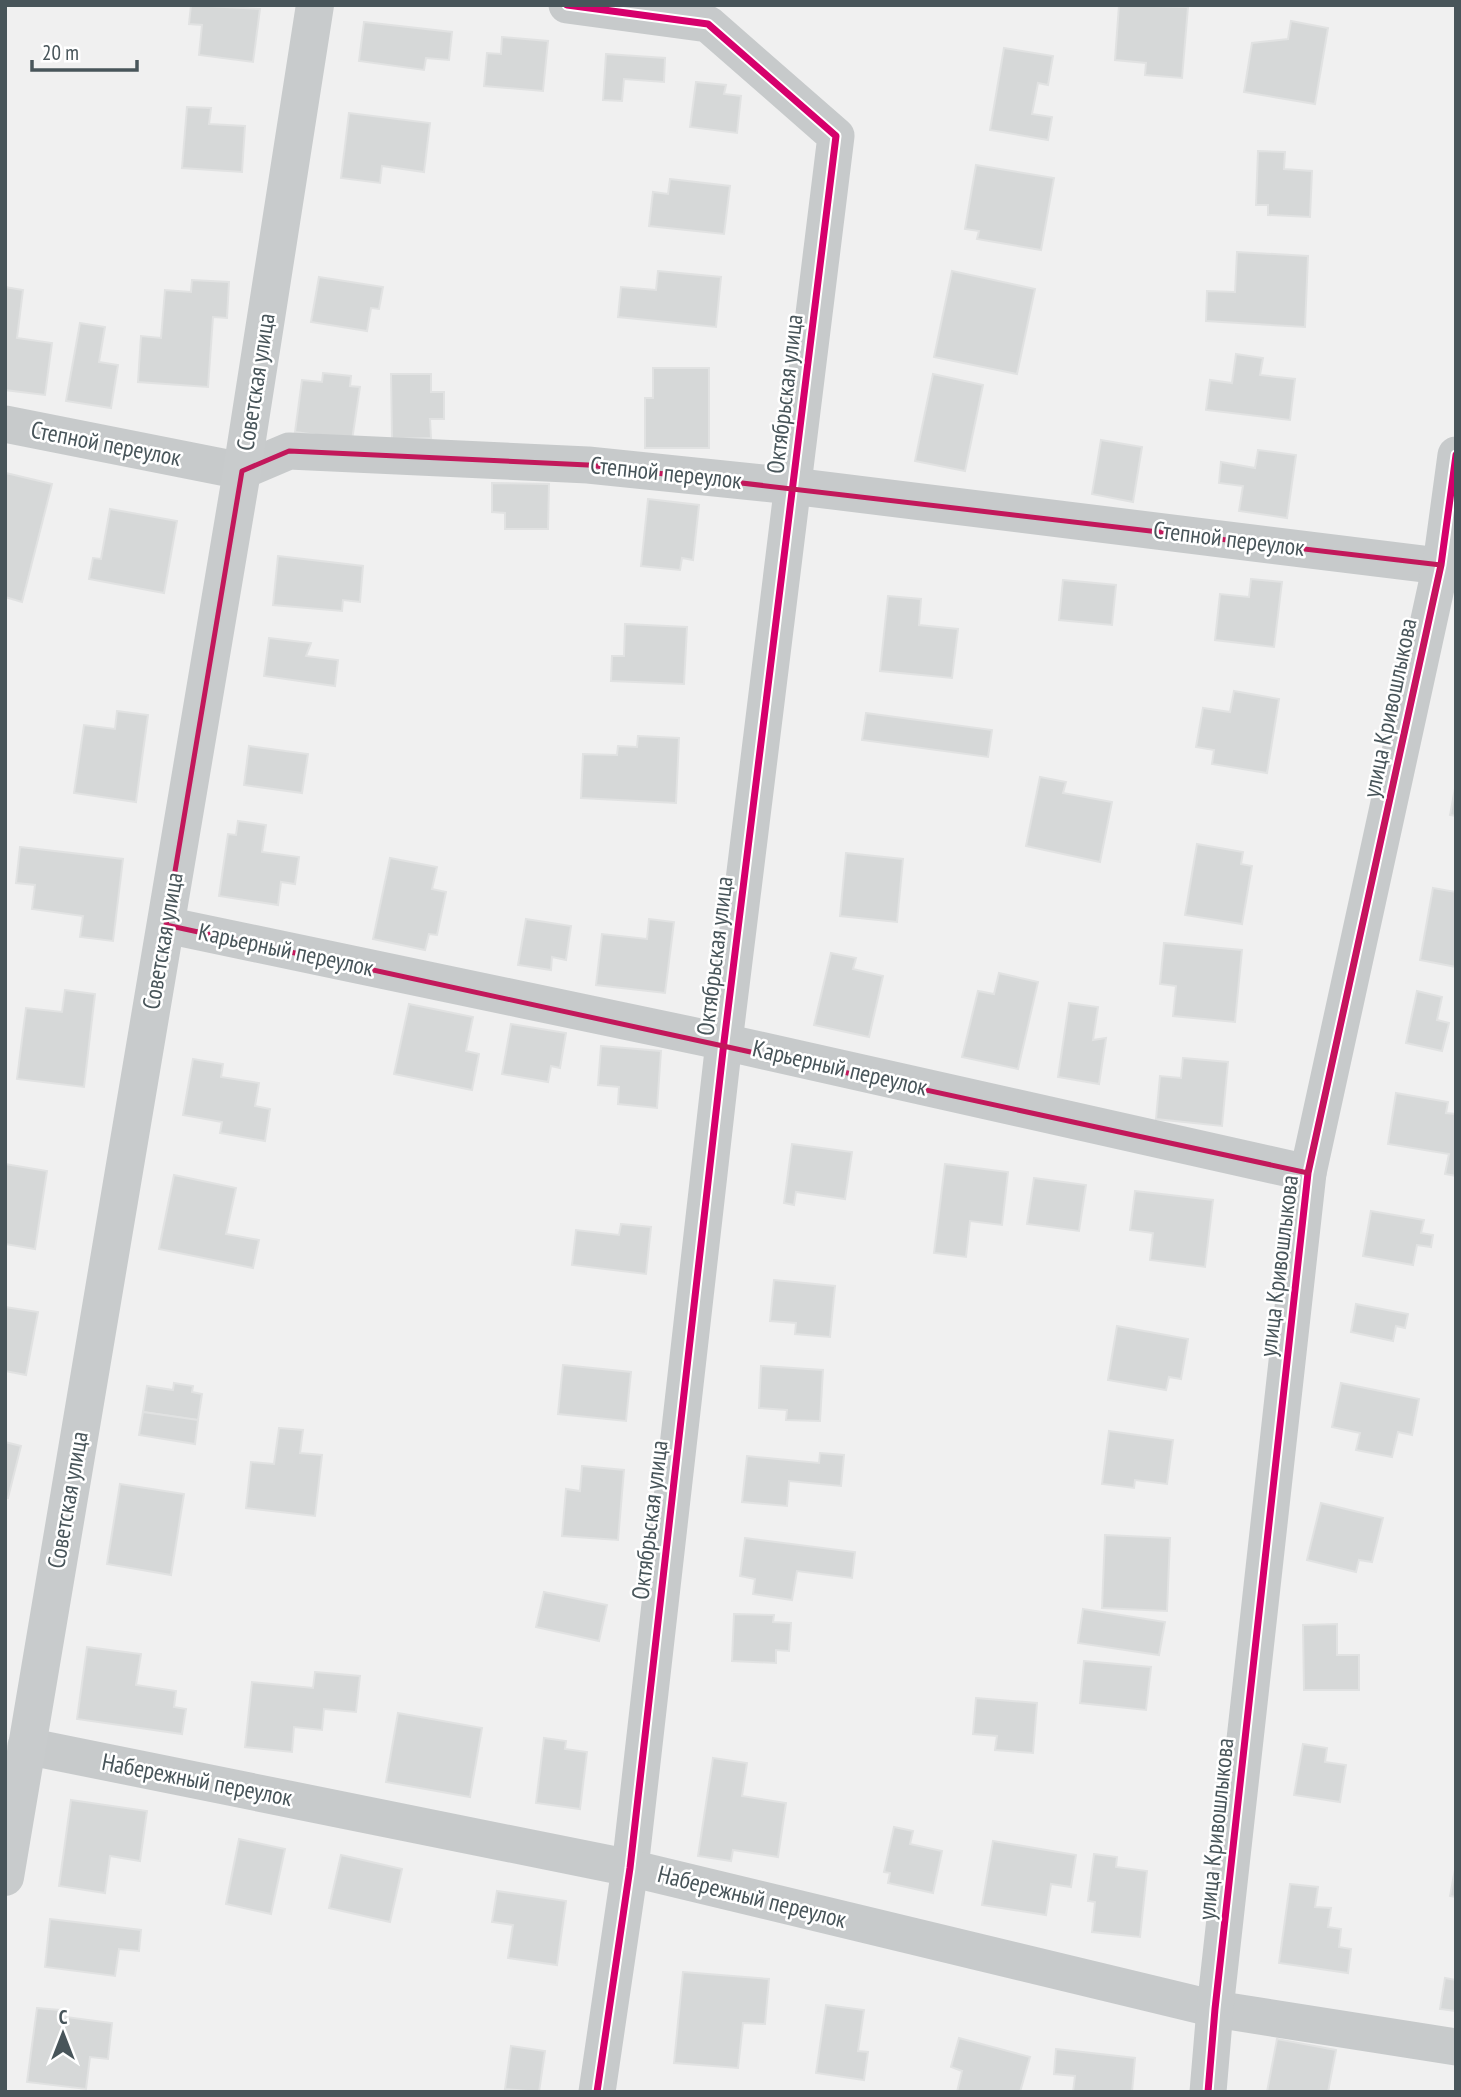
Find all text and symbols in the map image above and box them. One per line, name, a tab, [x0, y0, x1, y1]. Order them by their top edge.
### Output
scale bar	[32, 28, 136, 72]
text: 20 m	[42, 39, 79, 66]
street label: Советская улица	[229, 311, 282, 453]
street label: Октябрьская улица	[759, 313, 810, 475]
street label: Степной переулок	[28, 414, 184, 473]
street label: Степной переулок	[589, 449, 744, 496]
street label: Степной переулок	[1152, 514, 1307, 563]
street label: улица Кривошлыкова	[1355, 615, 1424, 801]
street label: Советская улица	[135, 870, 190, 1012]
street label: Октябрьская улица	[689, 875, 740, 1037]
street label: Карьерный переулок	[196, 916, 377, 983]
street label: Карьерный переулок	[750, 1032, 931, 1103]
street label: улица Кривошлыкова	[1252, 1173, 1305, 1359]
street label: Советская улица	[40, 1429, 95, 1571]
street label: Октябрьская улица	[624, 1439, 675, 1601]
street label: улица Кривошлыкова	[1191, 1736, 1240, 1921]
street label: Набережный переулок	[99, 1746, 296, 1813]
street label: Набережный переулок	[655, 1858, 850, 1935]
north arrow	[28, 1999, 98, 2069]
text: С	[59, 2005, 68, 2029]

